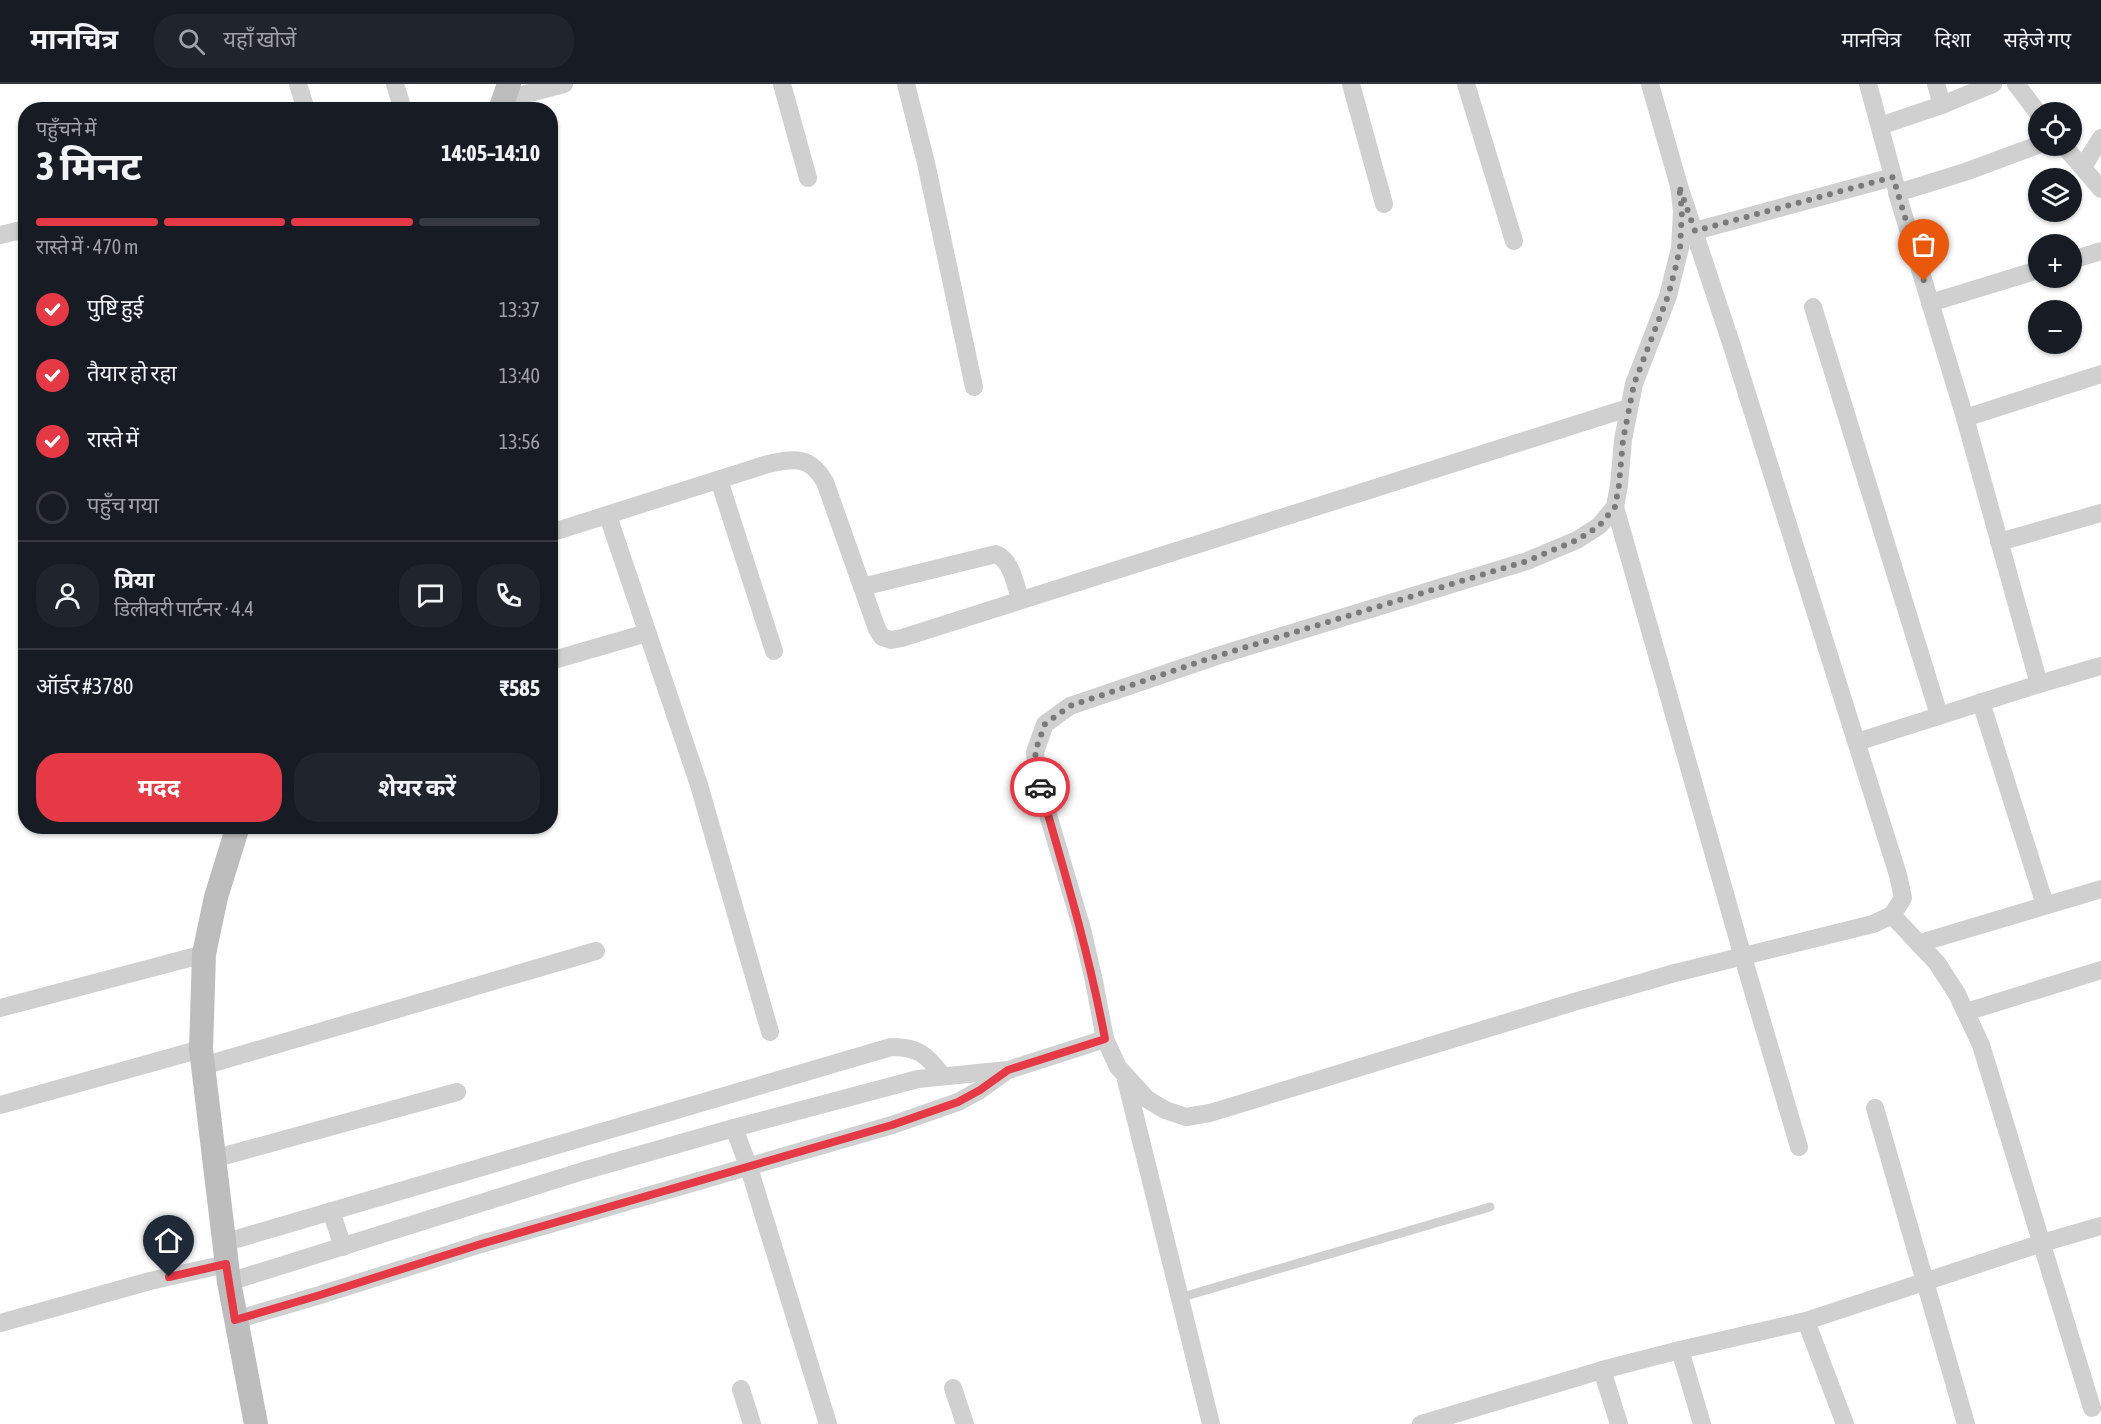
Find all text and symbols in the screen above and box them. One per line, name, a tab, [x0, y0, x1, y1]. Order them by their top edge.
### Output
search box	[154, 14, 574, 68]
text: मानचित्र	[30, 23, 118, 55]
icon: search	[175, 25, 208, 58]
text: यहाँ खोजें	[223, 26, 296, 52]
text: मानचित्र	[1841, 27, 1901, 51]
text: दिशा	[1934, 27, 1971, 51]
text: सहेजे गए	[2004, 27, 2071, 51]
map controls	[2028, 102, 2082, 354]
button: locate	[2028, 102, 2082, 156]
text: पहुँचने में	[36, 117, 96, 140]
text: 14:05–14:10	[441, 140, 540, 166]
text: 3 मिनट	[36, 144, 142, 188]
button: layers	[2028, 168, 2082, 222]
pin	[1898, 219, 1949, 281]
icon: bag	[1907, 228, 1940, 261]
button: +	[2028, 234, 2082, 288]
text: रास्ते में · 470 m	[36, 235, 138, 258]
icon: check	[36, 293, 69, 326]
text: पुष्टि हुई	[87, 294, 144, 320]
text: 13:37	[499, 298, 540, 321]
button: −	[2028, 300, 2082, 354]
icon: check	[36, 359, 69, 392]
text: तैयार हो रहा	[87, 360, 177, 386]
text: 13:40	[499, 364, 540, 387]
icon: check	[36, 425, 69, 458]
text: रास्ते में	[87, 426, 139, 452]
text: 13:56	[499, 430, 540, 453]
text: पहुँच गया	[87, 492, 159, 518]
button: person	[36, 564, 99, 627]
button: chat	[399, 564, 462, 627]
button: phone	[477, 564, 540, 627]
text: प्रिया	[114, 567, 154, 593]
text: डिलीवरी पार्टनर · 4.4	[114, 597, 254, 620]
text: ऑर्डर #3780	[36, 673, 133, 699]
text: ₹585	[500, 675, 540, 701]
button: मदद	[36, 753, 282, 822]
button: शेयर करें	[294, 753, 540, 822]
courier	[1010, 757, 1070, 817]
icon: car	[1024, 771, 1057, 804]
pin	[143, 1215, 194, 1277]
icon: home	[152, 1224, 185, 1257]

